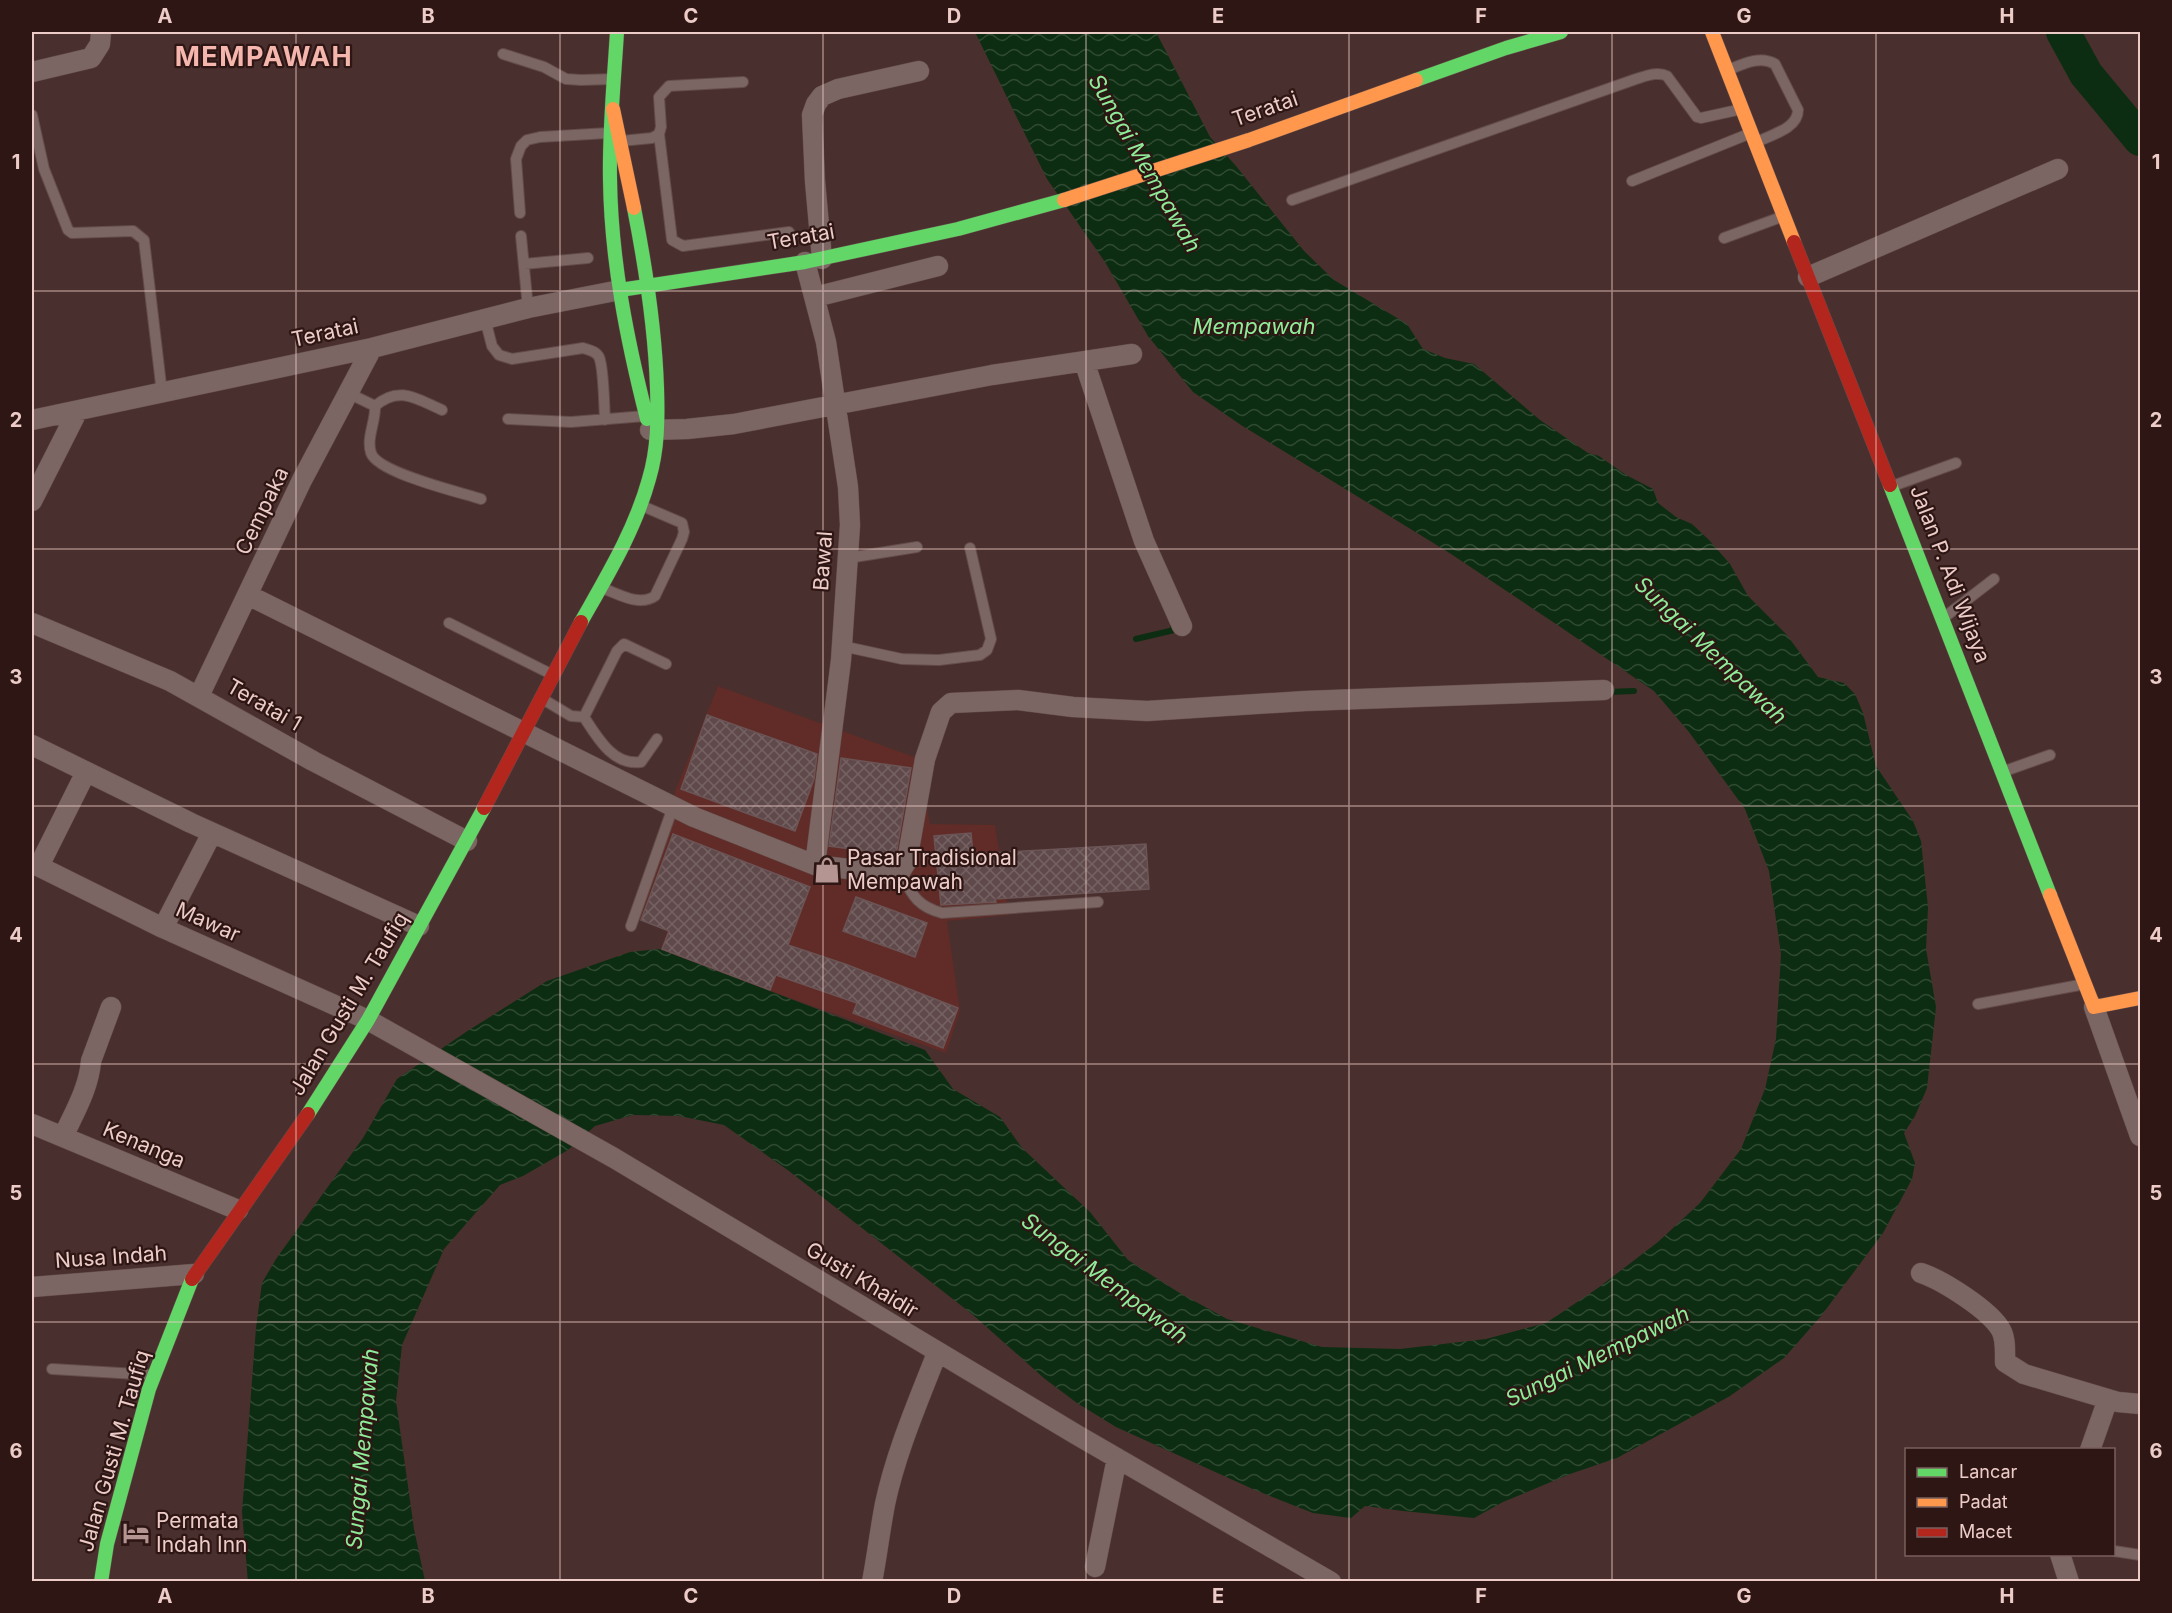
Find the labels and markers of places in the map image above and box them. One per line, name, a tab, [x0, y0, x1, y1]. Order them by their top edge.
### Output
place label: Pasar Tradisional Mempawah	[847, 845, 1017, 894]
shop icon: Pasar Tradisional Mempawah	[812, 855, 842, 885]
place label: Permata Indah Inn	[156, 1508, 247, 1557]
hotel icon: Permata Indah Inn	[121, 1518, 151, 1548]

